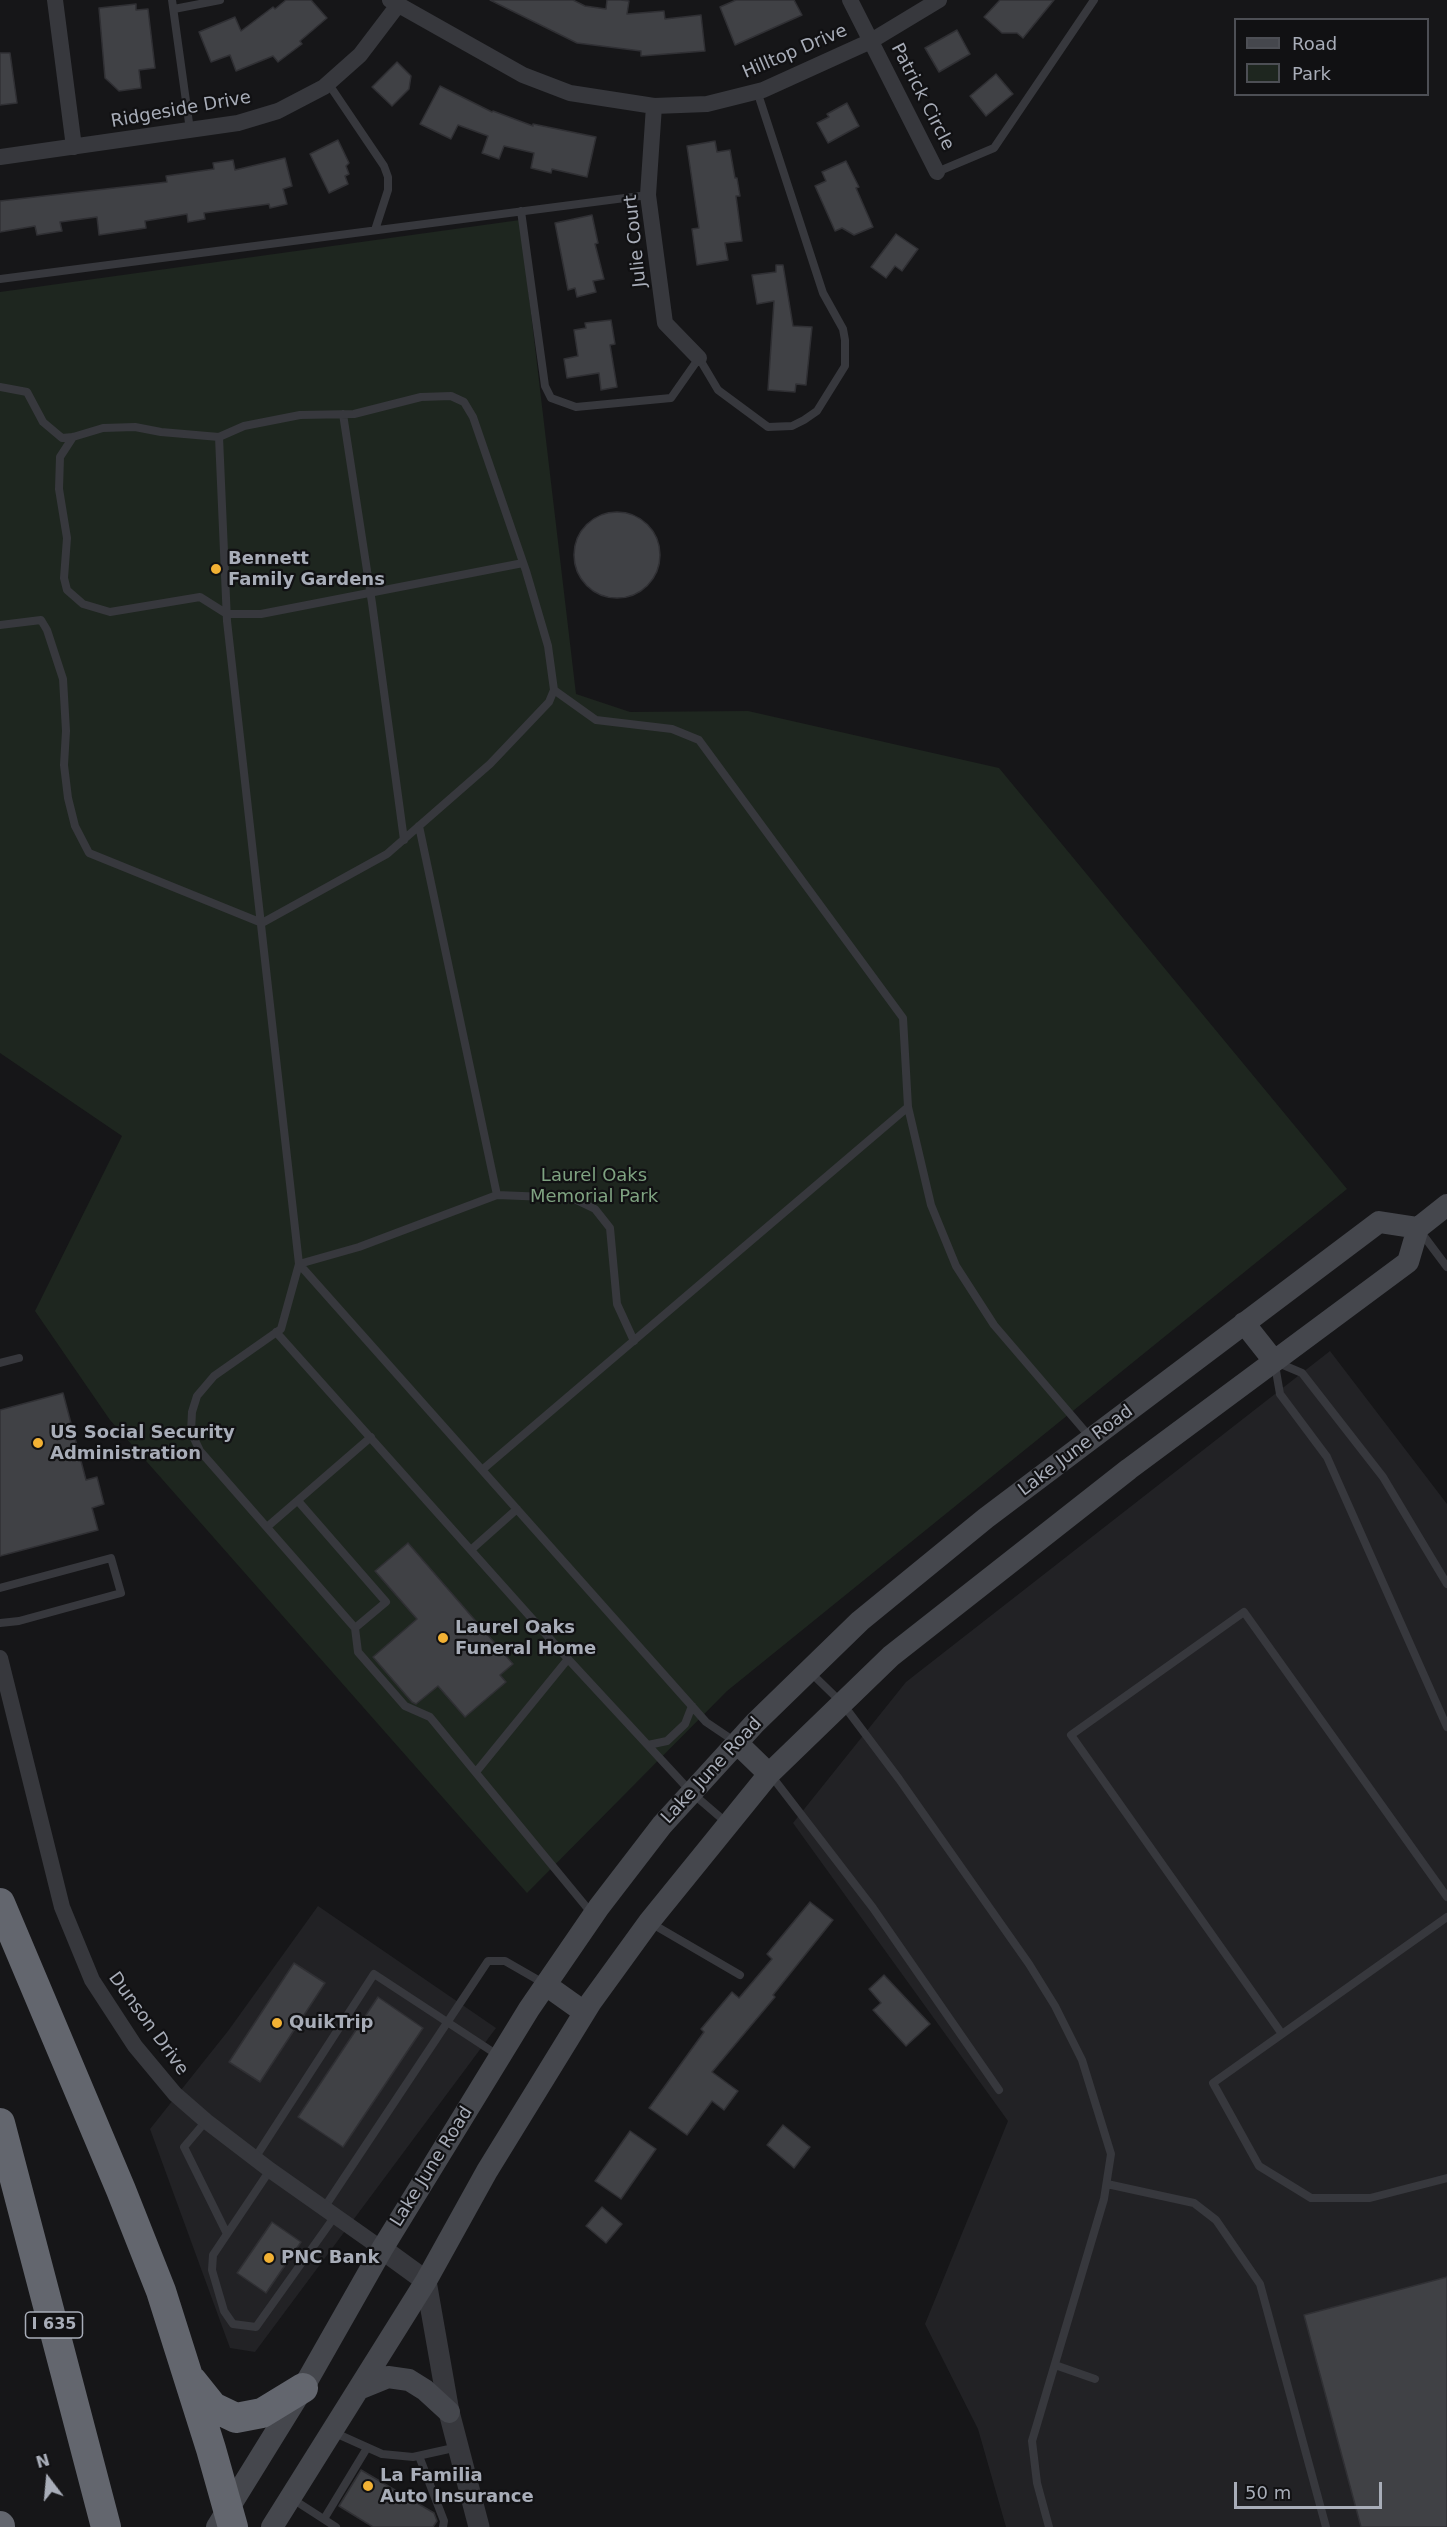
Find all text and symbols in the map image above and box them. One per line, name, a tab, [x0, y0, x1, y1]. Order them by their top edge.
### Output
legend	[1234, 18, 1429, 96]
street label: Hilltop Drive	[739, 20, 851, 84]
text: Road	[1292, 33, 1337, 54]
street label: Patrick Circle	[886, 40, 958, 154]
text: Park	[1292, 63, 1331, 84]
street label: Ridgeside Drive	[109, 87, 253, 133]
street label: Julie Court	[620, 194, 652, 288]
place label: Bennett Family Gardens	[228, 548, 385, 590]
marker: Bennett Family Gardens	[209, 562, 223, 576]
park label: Laurel Oaks Memorial Park	[530, 1165, 658, 1208]
street label: Lake June Road	[1015, 1401, 1137, 1501]
place label: US Social Security Administration	[50, 1422, 235, 1464]
marker: US Social Security Administration	[31, 1436, 45, 1450]
place label: Laurel Oaks Funeral Home	[455, 1617, 596, 1660]
marker: Laurel Oaks Funeral Home	[436, 1631, 450, 1645]
street label: Lake June Road	[657, 1713, 767, 1829]
street label: Dunson Drive	[103, 1968, 193, 2080]
place label: QuikTrip	[289, 2012, 373, 2034]
marker: QuikTrip	[270, 2016, 284, 2030]
street label: Lake June Road	[386, 2103, 478, 2231]
place label: PNC Bank	[281, 2247, 379, 2269]
marker: PNC Bank	[262, 2251, 276, 2265]
road number: I 635	[26, 2312, 82, 2338]
north arrow	[18, 2449, 78, 2509]
text: N	[34, 2450, 52, 2472]
place label: La Familia Auto Insurance	[380, 2465, 534, 2508]
scale bar	[1237, 2470, 1386, 2508]
marker: La Familia Auto Insurance	[361, 2479, 375, 2493]
text: 50 m	[1245, 2482, 1291, 2503]

